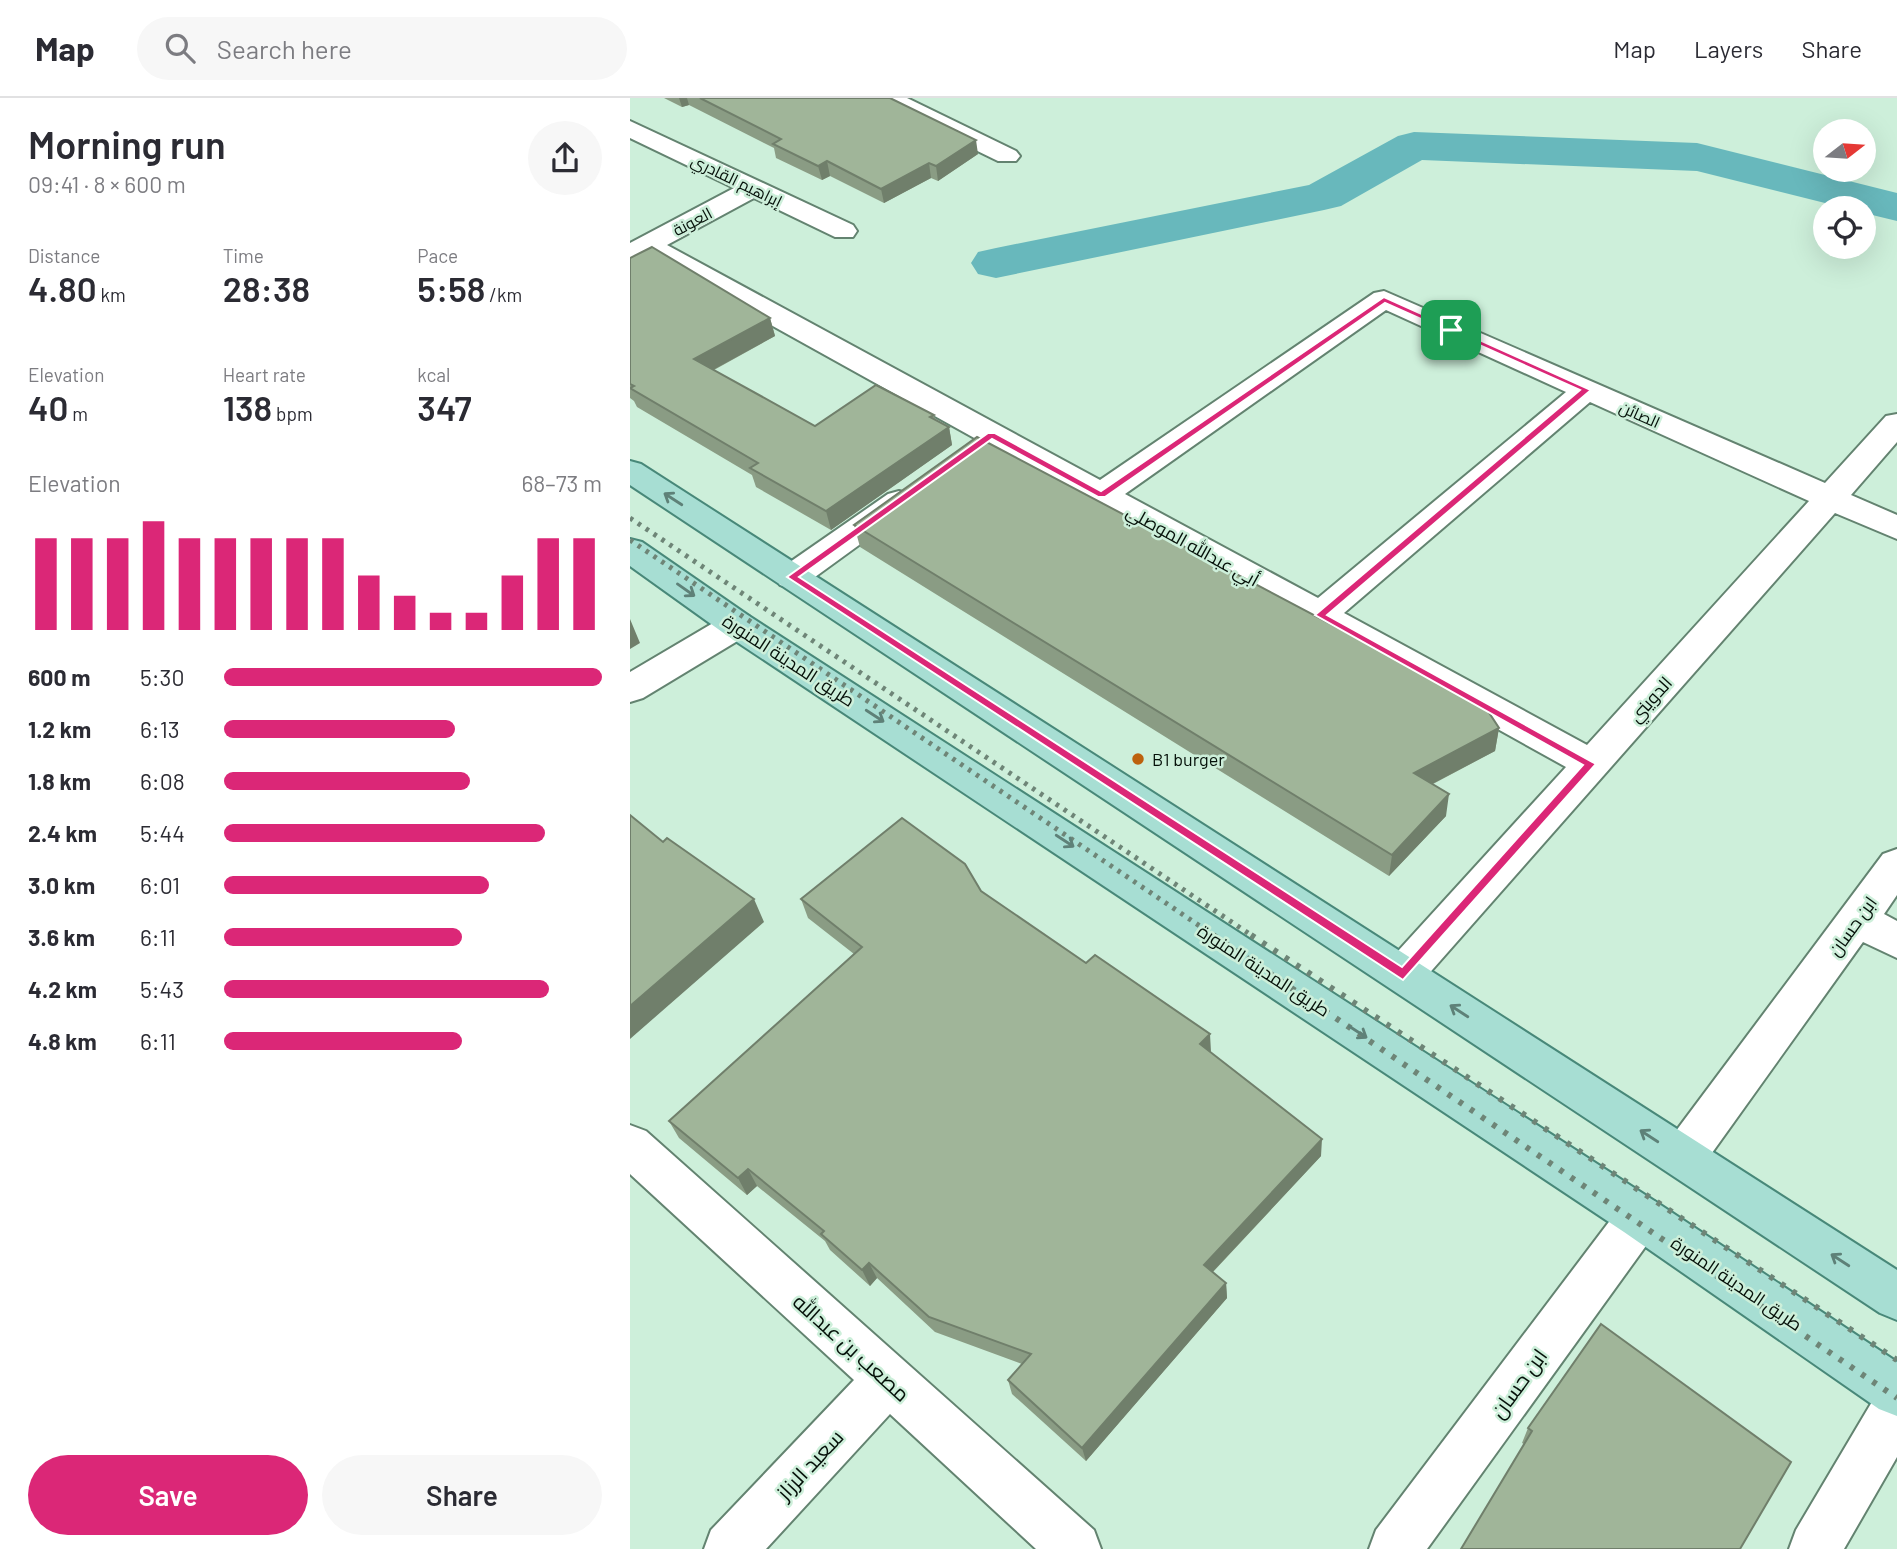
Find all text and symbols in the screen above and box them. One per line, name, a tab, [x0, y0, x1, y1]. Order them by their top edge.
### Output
search box	[137, 17, 627, 80]
text: Map	[35, 28, 95, 68]
icon: search	[161, 29, 199, 67]
text: Search here	[217, 33, 352, 64]
text: Map	[1613, 34, 1656, 63]
text: Layers	[1694, 34, 1763, 63]
text: Share	[1801, 34, 1862, 63]
north arrow	[1813, 119, 1876, 182]
map controls	[1813, 119, 1876, 259]
text: Morning run	[28, 121, 226, 167]
button: share	[528, 121, 602, 195]
street label: إبراهيم القادري	[686, 150, 786, 215]
text: 09:41 · 8 × 600 m	[28, 170, 186, 198]
button: locate	[1813, 196, 1876, 259]
street label: العونة	[669, 203, 715, 240]
text: Distance	[28, 244, 100, 267]
text: Time	[223, 244, 264, 267]
text: Pace	[417, 244, 458, 267]
text: 4.80	[28, 267, 97, 309]
text: 28:38	[223, 267, 310, 309]
text: 5:58	[417, 267, 486, 309]
text: km	[97, 283, 126, 306]
text: /km	[486, 283, 522, 306]
pin	[1421, 300, 1481, 360]
icon: arrive	[1432, 311, 1470, 349]
text: Elevation	[28, 363, 105, 386]
text: Heart rate	[223, 363, 306, 386]
text: kcal	[417, 363, 450, 386]
text: 40	[28, 386, 68, 428]
text: 138	[223, 386, 272, 428]
text: 347	[417, 386, 471, 428]
street label: الصائن	[1616, 397, 1663, 433]
text: m	[68, 402, 88, 425]
text: bpm	[272, 402, 313, 425]
text: Elevation	[28, 469, 121, 497]
text: 68–73 m	[521, 469, 602, 497]
one-way arrow	[664, 492, 683, 506]
street label: أبي عبدالله الموصلي	[1121, 499, 1263, 594]
one-way arrow	[676, 583, 695, 597]
street label: طريق المدينة المنورة	[718, 609, 859, 713]
text: 600 m	[28, 663, 90, 691]
text: 5:30	[140, 663, 184, 691]
street label: الدويني	[1624, 672, 1679, 729]
one-way arrow	[865, 709, 884, 723]
text: 1.2 km	[28, 715, 91, 743]
text: 6:13	[140, 715, 180, 743]
place label: B1 burger	[1152, 748, 1225, 770]
marker: B1 burger	[1130, 751, 1146, 767]
text: 1.8 km	[28, 767, 91, 795]
text: 6:08	[140, 767, 185, 795]
text: 2.4 km	[28, 819, 97, 847]
text: 5:44	[140, 819, 185, 847]
one-way arrow	[1055, 833, 1074, 848]
text: 3.0 km	[28, 871, 95, 899]
text: 6:01	[140, 871, 180, 899]
street label: ابن حسان	[1823, 892, 1882, 961]
street label: طريق المدينة المنورة	[1193, 919, 1334, 1023]
text: 3.6 km	[28, 923, 95, 951]
text: 6:11	[140, 923, 176, 951]
text: 4.2 km	[28, 975, 97, 1003]
text: 5:43	[140, 975, 184, 1003]
one-way arrow	[1450, 1004, 1469, 1018]
one-way arrow	[1348, 1025, 1367, 1040]
text: 4.8 km	[28, 1027, 97, 1055]
text: 6:11	[140, 1027, 176, 1055]
one-way arrow	[1640, 1128, 1659, 1143]
street label: طريق المدينة المنورة	[1666, 1231, 1807, 1337]
one-way arrow	[1831, 1253, 1850, 1267]
street label: مصعب بن عبدالله	[787, 1288, 915, 1407]
street label: ابن حسان	[1484, 1343, 1553, 1424]
street label: سعيد الرزاز	[770, 1424, 848, 1506]
button: Save	[28, 1455, 308, 1535]
button: Share	[322, 1455, 602, 1535]

